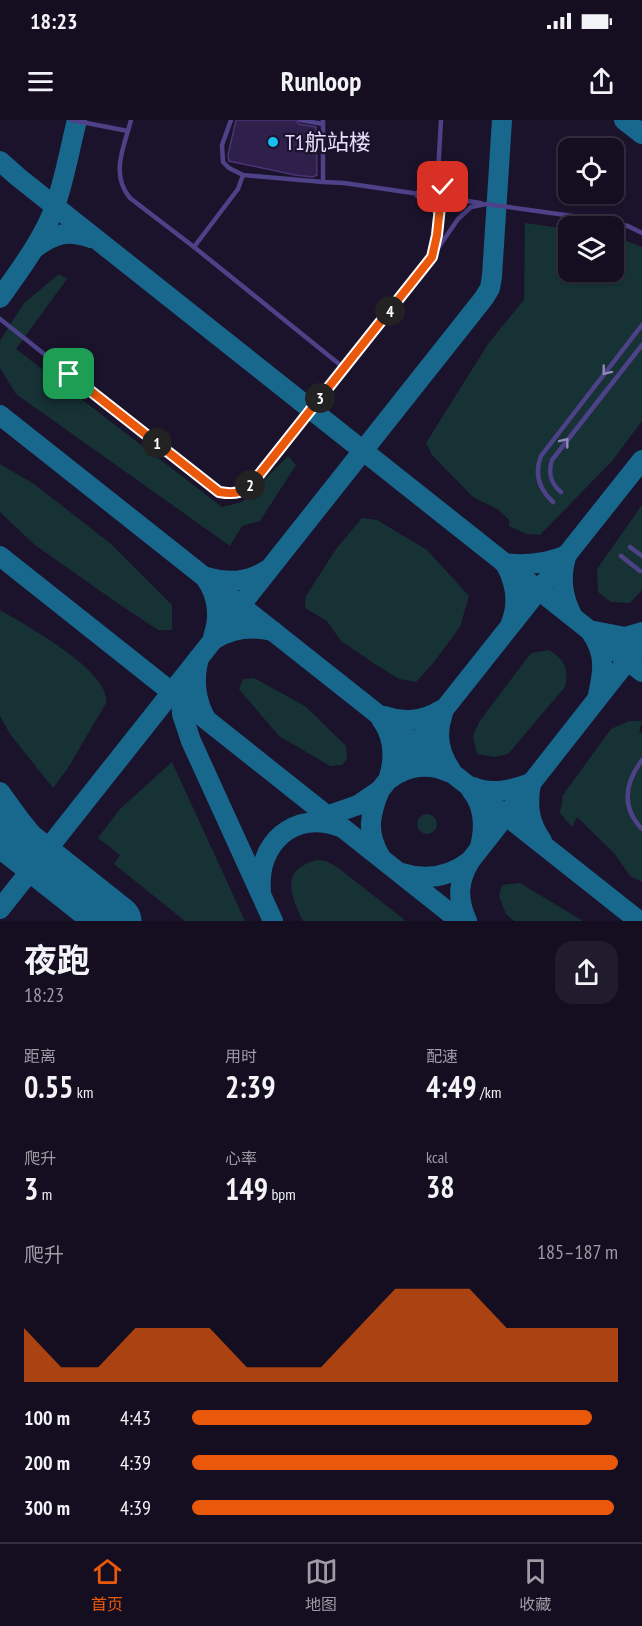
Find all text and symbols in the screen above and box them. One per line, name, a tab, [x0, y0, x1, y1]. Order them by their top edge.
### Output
text: 18:23	[30, 7, 78, 35]
text: Runloop	[281, 64, 361, 98]
icon: menu	[24, 65, 57, 98]
icon: share	[585, 65, 618, 98]
place label: T1航站楼	[285, 128, 371, 156]
marker: T1航站楼	[266, 135, 280, 149]
map controls	[558, 138, 624, 282]
button: locate	[558, 138, 624, 204]
pin	[417, 161, 468, 212]
icon: check	[426, 170, 459, 203]
button: layers	[558, 216, 624, 282]
pin: 4	[375, 296, 405, 326]
text: 4	[386, 301, 394, 321]
pin	[43, 348, 94, 399]
icon: arrive	[52, 357, 85, 390]
one-way arrow	[602, 364, 613, 375]
pin: 3	[305, 383, 335, 413]
text: 3	[316, 388, 324, 408]
pin: 1	[142, 428, 172, 458]
text: 1	[153, 433, 161, 453]
one-way arrow	[558, 438, 569, 449]
pin: 2	[235, 470, 265, 500]
text: 2	[246, 475, 254, 495]
text: 夜跑	[24, 938, 90, 981]
button: share	[555, 941, 618, 1004]
text: 18:23	[24, 982, 64, 1008]
text: 距离	[24, 1046, 56, 1066]
text: 用时	[225, 1046, 257, 1066]
text: 配速	[426, 1046, 458, 1066]
text: 0.55	[24, 1067, 73, 1106]
text: 2:39	[225, 1067, 276, 1106]
text: 4:49	[426, 1067, 477, 1106]
text: km	[73, 1082, 93, 1102]
text: /km	[477, 1082, 501, 1102]
text: kcal	[426, 1147, 448, 1167]
text: 爬升	[24, 1148, 56, 1168]
text: 心率	[225, 1148, 257, 1168]
text: 38	[426, 1167, 455, 1206]
text: 3	[24, 1169, 38, 1208]
text: 149	[225, 1169, 268, 1208]
text: m	[38, 1184, 52, 1204]
text: bpm	[268, 1184, 296, 1204]
text: 185–187 m	[537, 1239, 618, 1265]
text: 爬升	[24, 1242, 64, 1268]
text: 100 m	[24, 1405, 70, 1431]
text: 4:43	[120, 1405, 151, 1431]
text: 200 m	[24, 1450, 70, 1476]
text: 4:39	[120, 1450, 151, 1476]
text: 300 m	[24, 1495, 70, 1521]
text: 4:39	[120, 1495, 151, 1521]
tab: 首页	[91, 1555, 124, 1615]
tab: 地图	[305, 1555, 338, 1615]
tab: 收藏	[519, 1555, 552, 1615]

